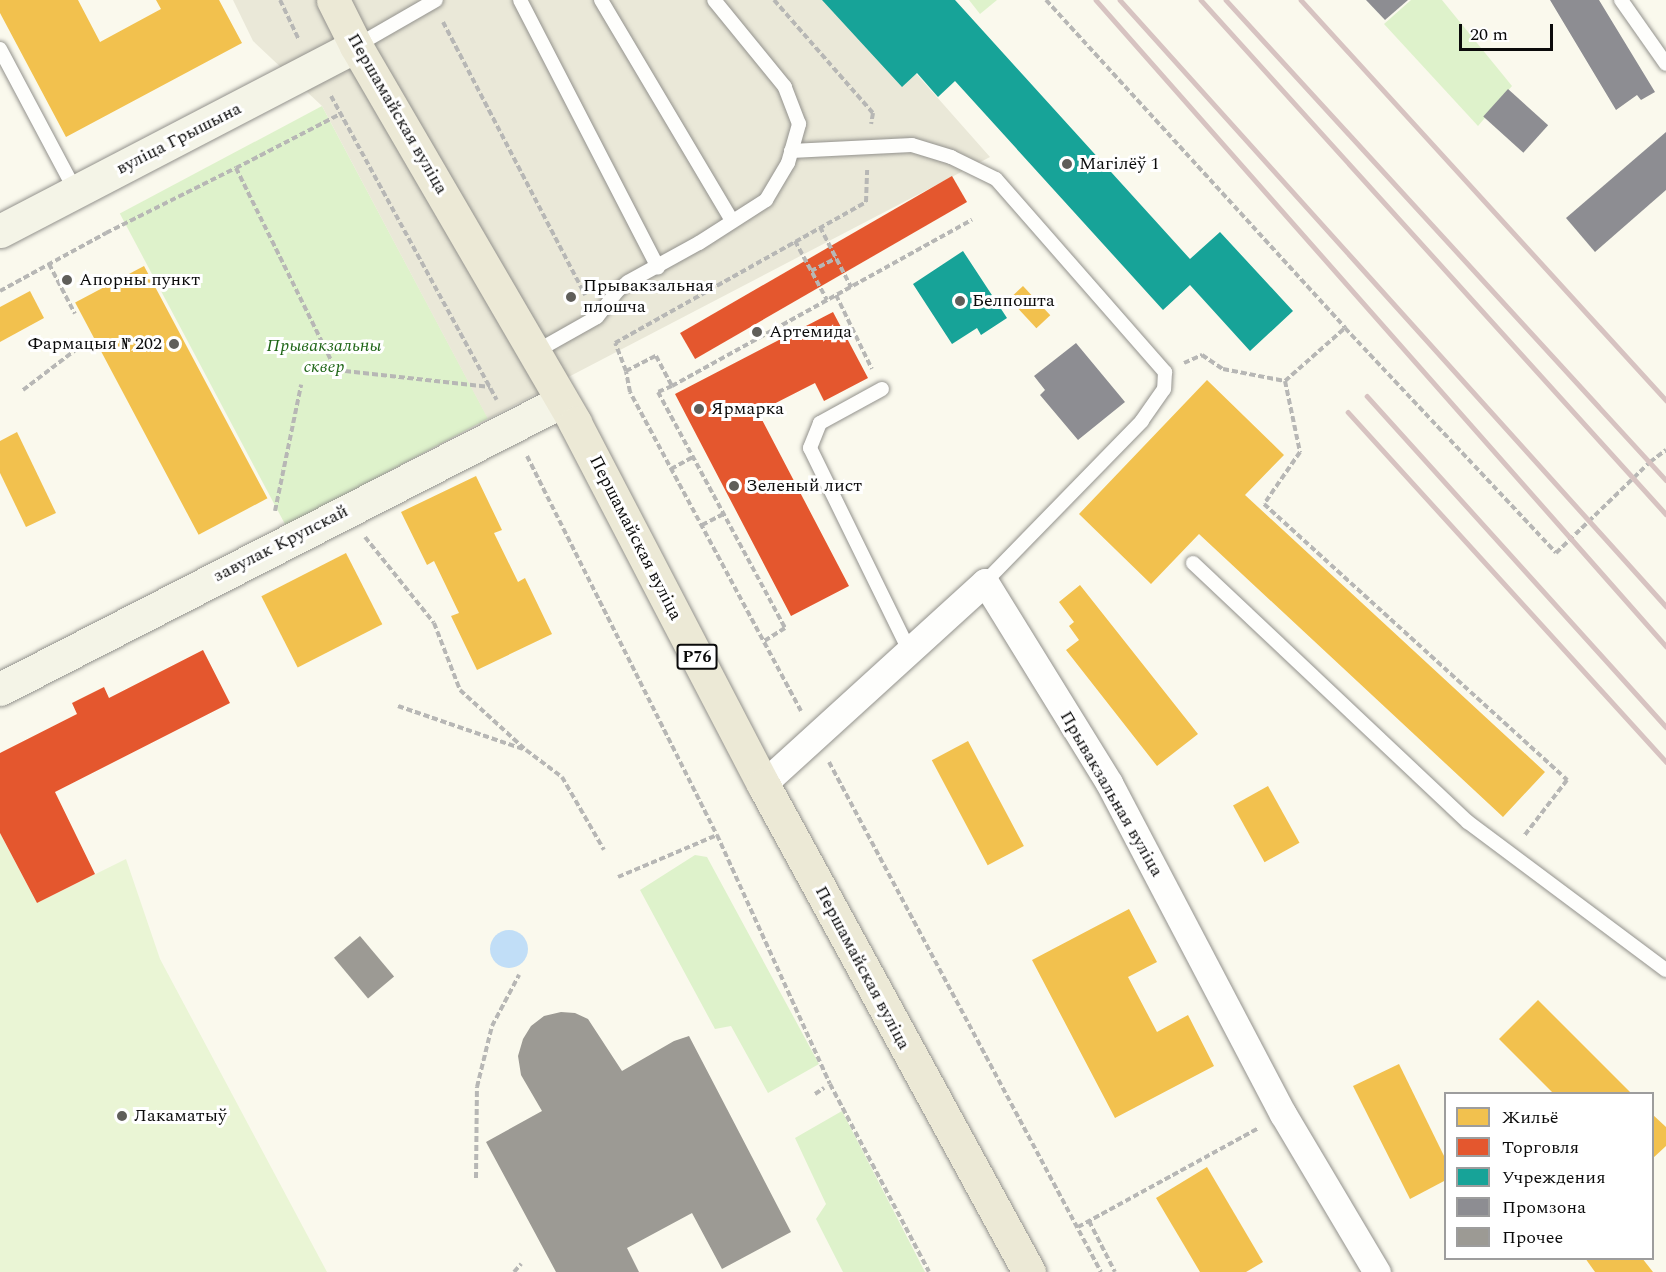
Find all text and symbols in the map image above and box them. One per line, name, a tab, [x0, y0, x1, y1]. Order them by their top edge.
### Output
scale bar	[1462, 12, 1556, 50]
text: 20 m	[1470, 21, 1508, 48]
street label: Першамайская вуліца	[342, 30, 452, 198]
street label: вуліца Грышына	[113, 98, 245, 180]
place label: Магілёў 1	[1079, 153, 1159, 175]
marker: Магілёў 1	[1060, 157, 1074, 171]
place label: Апорны пункт	[79, 269, 200, 291]
marker: Апорны пункт	[60, 273, 74, 287]
place label: Прывакзальная плошча	[583, 276, 714, 318]
marker: Прывакзальная плошча	[564, 290, 578, 304]
place label: Белпошта	[972, 290, 1055, 312]
marker: Белпошта	[953, 294, 967, 308]
place label: Артемида	[769, 321, 852, 343]
marker: Артемида	[750, 325, 764, 339]
place label: Фармацыя № 202	[28, 333, 162, 355]
park label: Прывакзальны сквер	[267, 336, 381, 378]
marker: Фармацыя № 202	[167, 337, 181, 351]
place label: Ярмарка	[711, 398, 784, 420]
marker: Ярмарка	[692, 402, 706, 416]
street label: Першамайская вуліца	[584, 452, 686, 624]
place label: Зеленый лист	[746, 475, 862, 497]
marker: Зеленый лист	[727, 479, 741, 493]
street label: завулак Крупскай	[210, 501, 352, 587]
road number: Р76	[676, 644, 718, 670]
street label: Прывакзальная вуліца	[1055, 707, 1167, 881]
street label: Першамайская вуліца	[810, 882, 914, 1054]
legend	[1444, 1092, 1654, 1260]
text: Жильё	[1502, 1104, 1558, 1131]
place label: Лакаматыў	[134, 1105, 227, 1127]
marker: Лакаматыў	[115, 1109, 129, 1123]
text: Торговля	[1502, 1134, 1579, 1161]
text: Учреждения	[1502, 1164, 1606, 1191]
text: Промзона	[1502, 1194, 1586, 1221]
text: Прочее	[1502, 1224, 1563, 1251]

